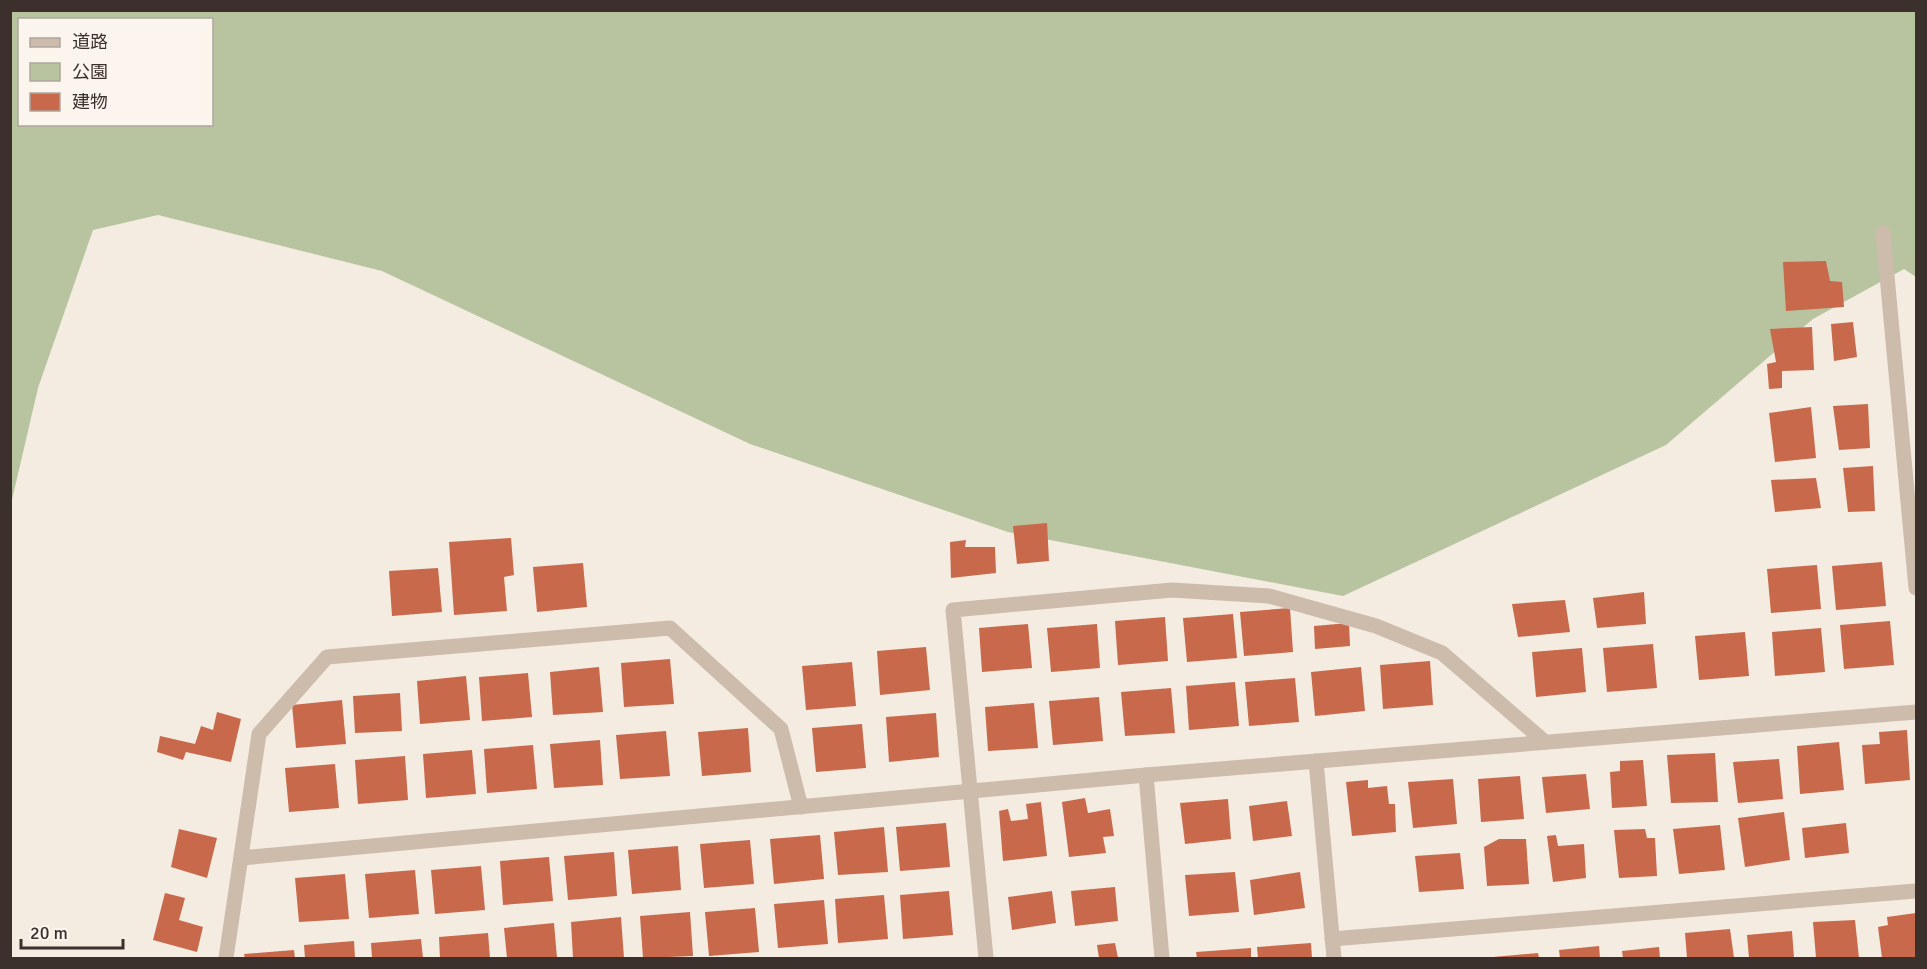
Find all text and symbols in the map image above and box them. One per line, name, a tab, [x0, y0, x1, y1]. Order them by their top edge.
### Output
legend	[18, 18, 213, 126]
text: 道路	[72, 31, 108, 53]
text: 公園	[72, 61, 108, 83]
text: 建物	[72, 91, 108, 113]
scale bar	[21, 912, 123, 950]
text: 20 m	[30, 922, 68, 944]

